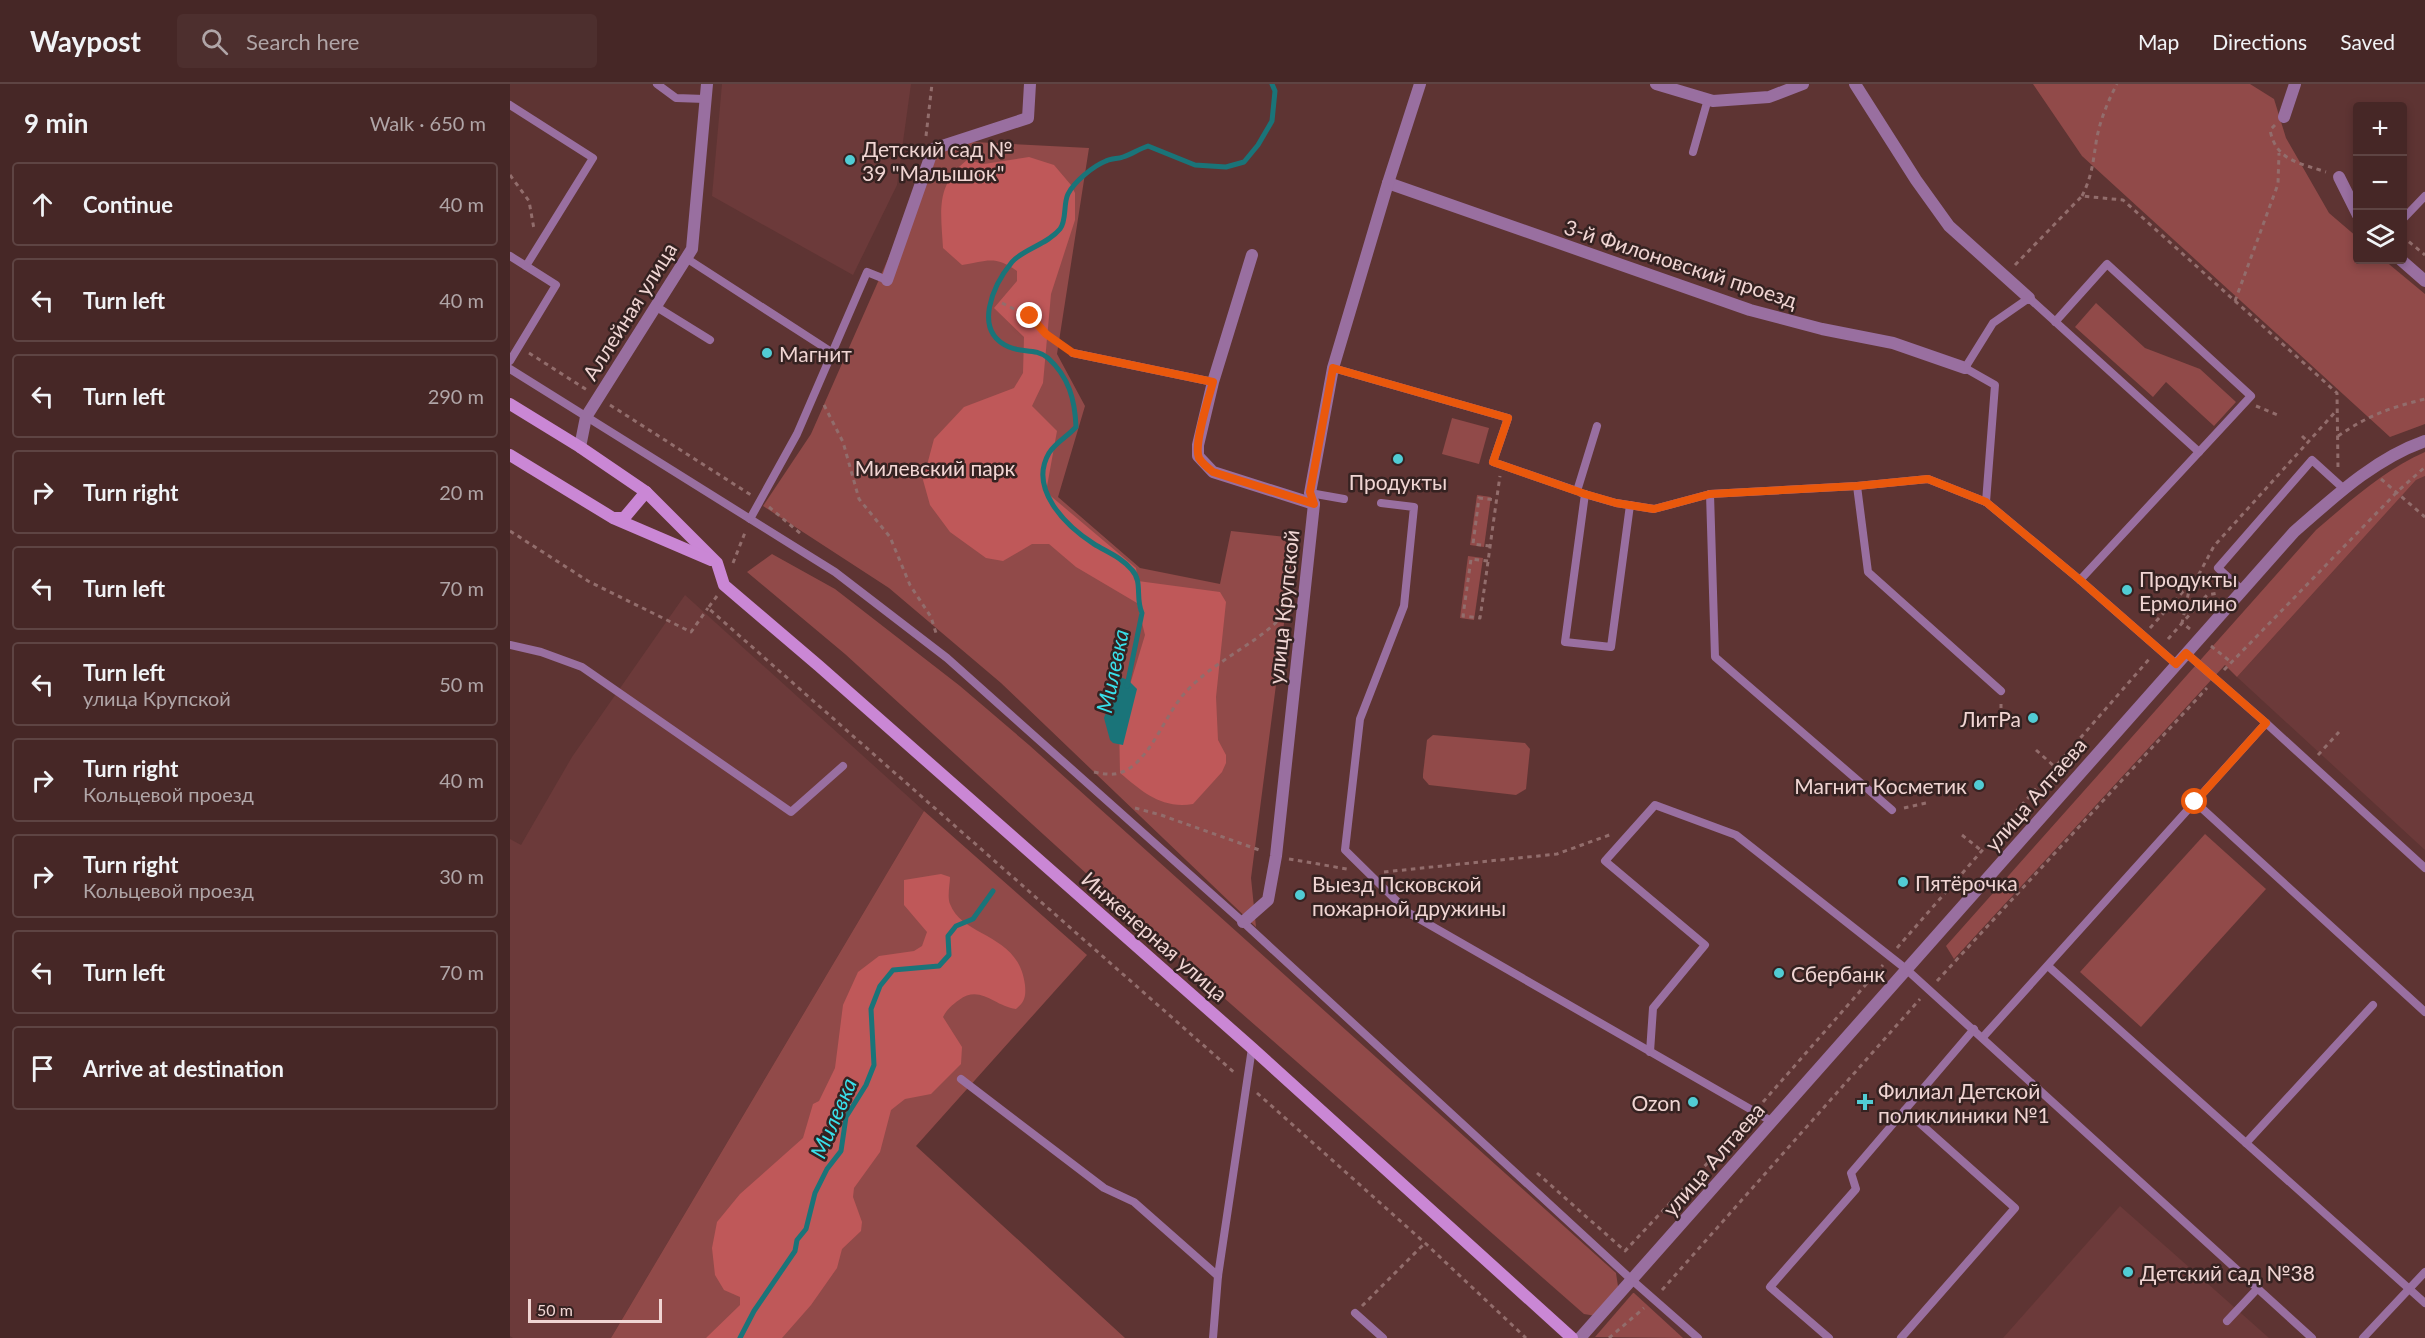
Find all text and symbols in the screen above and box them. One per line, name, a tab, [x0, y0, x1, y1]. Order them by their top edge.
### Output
search box	[177, 14, 597, 68]
text: Waypost	[30, 24, 141, 58]
icon: search	[198, 25, 231, 58]
text: Search here	[246, 28, 359, 55]
text: Map	[2138, 29, 2179, 54]
text: Directions	[2212, 29, 2307, 54]
text: Saved	[2340, 29, 2395, 54]
map controls	[2353, 102, 2407, 264]
button: +	[2353, 102, 2407, 156]
text: 9 min	[24, 107, 88, 139]
text: Walk · 650 m	[370, 111, 486, 135]
place label: Детский сад № 39 "Малышок"	[862, 136, 1013, 185]
marker: Детский сад № 39 "Малышок"	[843, 153, 857, 167]
button: −	[2353, 156, 2407, 210]
icon: ahead	[26, 188, 59, 221]
text: Continue	[83, 191, 173, 218]
text: 40 m	[439, 192, 484, 216]
button: layers	[2353, 210, 2407, 264]
street label: 3-й Филоновский проезд	[1561, 213, 1801, 313]
street label: Аллейная улица	[577, 238, 681, 384]
icon: left	[26, 284, 59, 317]
text: Turn left	[83, 287, 165, 314]
text: 40 m	[439, 288, 484, 312]
route end	[1016, 302, 1042, 328]
place label: Магнит	[779, 341, 852, 366]
marker: Магнит	[760, 346, 774, 360]
icon: left	[26, 380, 59, 413]
text: Turn left	[83, 383, 165, 410]
text: 290 m	[428, 384, 484, 408]
marker: Продукты	[1391, 452, 1405, 466]
park label: Милевский парк	[855, 455, 1015, 480]
place label: Продукты	[1349, 469, 1447, 494]
icon: right	[26, 476, 59, 509]
text: Turn right	[83, 479, 178, 506]
text: 20 m	[439, 480, 484, 504]
street label: улица Крупской	[1262, 528, 1304, 686]
place label: Продукты Ермолино	[2139, 566, 2238, 615]
icon: left	[26, 572, 59, 605]
text: Turn left	[83, 575, 165, 602]
text: 70 m	[439, 576, 484, 600]
marker: Продукты Ермолино	[2120, 583, 2134, 597]
water label: Милевка	[1090, 627, 1134, 715]
text: Turn left	[83, 659, 165, 686]
icon: left	[26, 668, 59, 701]
text: 50 m	[439, 672, 484, 696]
text: улица Крупской	[83, 686, 231, 710]
place label: ЛитРа	[1960, 706, 2021, 731]
marker: ЛитРа	[2026, 711, 2040, 725]
street label: улица Алтаева	[1979, 732, 2091, 856]
text: Turn right	[83, 755, 178, 782]
icon: right	[26, 764, 59, 797]
text: 40 m	[439, 768, 484, 792]
place label: Магнит Косметик	[1794, 773, 1967, 798]
marker: Магнит Косметик	[1972, 778, 1986, 792]
text: Кольцевой проезд	[83, 782, 254, 806]
route start	[2181, 788, 2207, 814]
text: Turn right	[83, 851, 178, 878]
icon: right	[26, 860, 59, 893]
text: 30 m	[439, 864, 484, 888]
street label: Инженерная улица	[1077, 866, 1233, 1006]
place label: Пятёрочка	[1915, 870, 2018, 895]
place label: Выезд Псковской пожарной дружины	[1312, 871, 1506, 920]
marker: Пятёрочка	[1896, 875, 1910, 889]
text: Кольцевой проезд	[83, 878, 254, 902]
marker: Выезд Псковской пожарной дружины	[1293, 888, 1307, 902]
icon: left	[26, 956, 59, 989]
text: Turn left	[83, 959, 165, 986]
text: 70 m	[439, 960, 484, 984]
place label: Сбербанк	[1791, 961, 1885, 986]
marker: Сбербанк	[1772, 966, 1786, 980]
icon: arrive	[26, 1052, 59, 1085]
text: Arrive at destination	[83, 1055, 284, 1082]
water label: Милевка	[804, 1074, 862, 1162]
place label: Филиал Детской поликлиники №1	[1878, 1078, 2050, 1127]
place label: Ozon	[1632, 1090, 1681, 1115]
marker: Филиал Детской поликлиники №1	[1856, 1093, 1874, 1111]
marker: Ozon	[1686, 1095, 1700, 1109]
street label: улица Алтаева	[1657, 1097, 1769, 1221]
place label: Детский сад №38	[2140, 1260, 2315, 1285]
marker: Детский сад №38	[2121, 1265, 2135, 1279]
scale bar	[528, 1296, 662, 1324]
text: 50 m	[537, 1300, 573, 1319]

